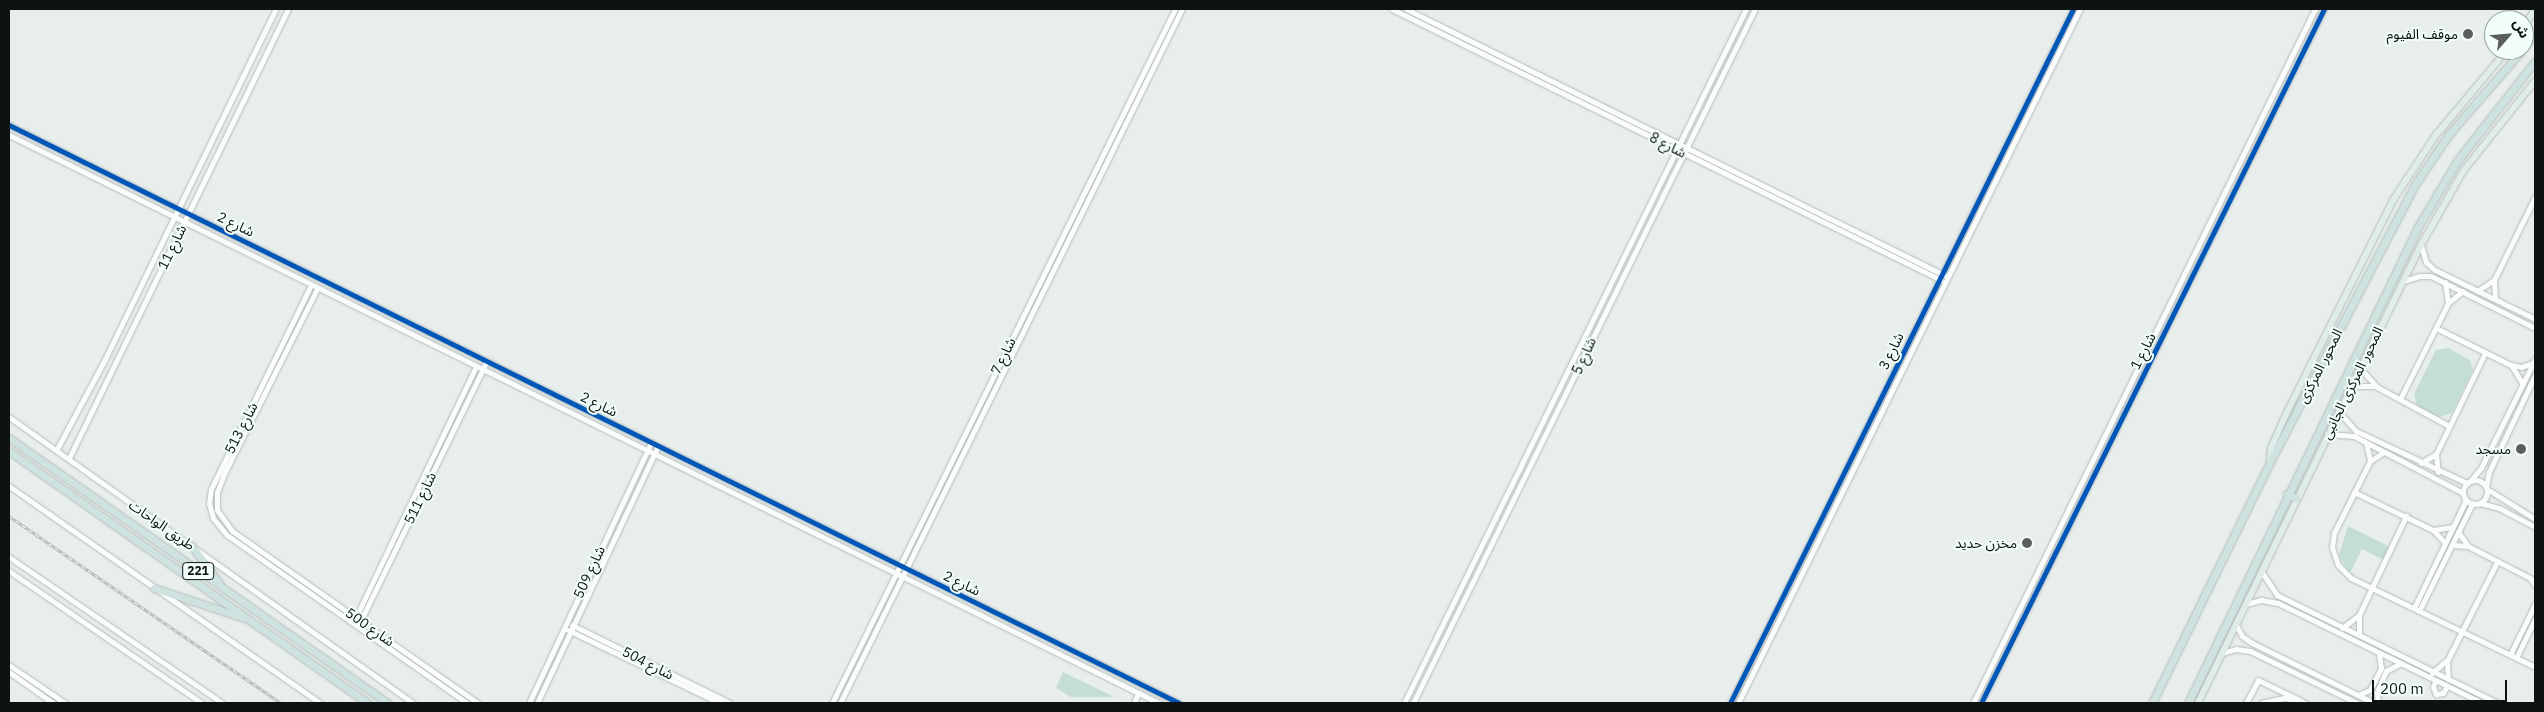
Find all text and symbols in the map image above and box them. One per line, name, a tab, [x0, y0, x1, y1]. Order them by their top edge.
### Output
north arrow	[2484, 10, 2534, 60]
text: ش	[2509, 16, 2534, 41]
place label: موقف الفيوم	[2387, 26, 2458, 42]
marker: موقف الفيوم	[2462, 28, 2474, 40]
street label: شارع 8	[1647, 129, 1689, 161]
street label: شارع 2	[215, 208, 257, 240]
street label: شارع 11	[154, 222, 190, 272]
street label: المحور المركزى الجانبى	[2317, 324, 2387, 442]
street label: المحور المركزى	[2294, 326, 2346, 406]
street label: شارع 3	[1875, 330, 1907, 372]
street label: شارع 1	[2127, 330, 2159, 372]
street label: شارع 7	[987, 335, 1019, 377]
street label: شارع 5	[1568, 335, 1600, 377]
street label: شارع 2	[578, 388, 620, 420]
street label: شارع 513	[221, 399, 261, 457]
place label: مسجد	[2475, 441, 2511, 457]
marker: مسجد	[2515, 443, 2527, 455]
street label: شارع 511	[400, 469, 440, 527]
street label: طريق الواحات	[126, 496, 198, 554]
place label: مخزن حديد	[1955, 535, 2017, 551]
marker: مخزن حديد	[2021, 537, 2033, 549]
street label: شارع 509	[570, 543, 608, 601]
road number: 221	[182, 562, 214, 580]
street label: شارع 2	[941, 567, 983, 599]
street label: شارع 500	[342, 604, 398, 650]
street label: شارع 504	[619, 643, 677, 683]
scale bar	[2374, 670, 2509, 702]
text: 200 m	[2380, 679, 2424, 698]

